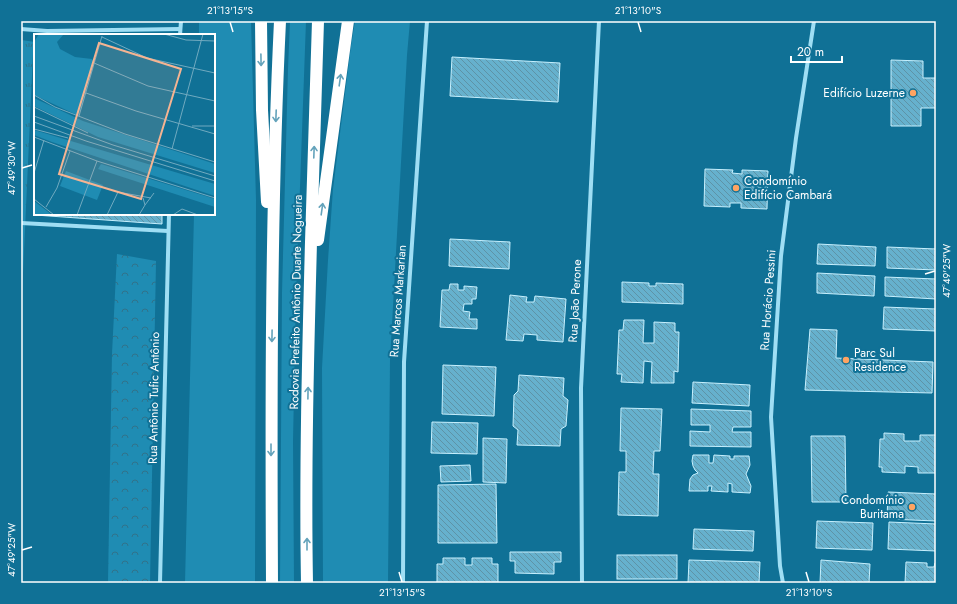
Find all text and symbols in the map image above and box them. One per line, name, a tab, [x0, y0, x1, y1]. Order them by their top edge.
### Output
text: 21°13'15"S	[207, 3, 254, 18]
text: 21°13'10"S	[615, 3, 662, 18]
inset map	[34, 34, 215, 215]
scale bar	[791, 38, 842, 64]
text: 20 m	[797, 43, 824, 61]
one-way arrow	[257, 53, 265, 66]
one-way arrow	[336, 74, 344, 87]
place label: Edifício Luzerne	[823, 84, 905, 102]
marker: Edifício Luzerne	[908, 88, 918, 98]
one-way arrow	[272, 109, 279, 122]
text: 47°49'30"W	[4, 141, 19, 195]
one-way arrow	[310, 146, 317, 159]
place label: Condomínio Edifício Cambará	[744, 172, 832, 204]
marker: Condomínio Edifício Cambará	[731, 183, 741, 193]
street label: Rodovia Prefeito Antônio Duarte Nogueira	[285, 194, 307, 410]
one-way arrow	[318, 203, 326, 216]
street label: Rua Marcos Markarian	[385, 244, 411, 358]
text: 47°49'25"W	[939, 244, 954, 298]
street label: Rua Horácio Pessini	[755, 249, 781, 351]
street label: Rua João Perone	[564, 259, 586, 343]
one-way arrow	[268, 329, 276, 342]
street label: Rua Antônio Tufic Antônio	[144, 331, 164, 464]
place label: Parc Sul Residence	[854, 344, 906, 376]
marker: Parc Sul Residence	[841, 355, 851, 365]
one-way arrow	[304, 387, 312, 400]
one-way arrow	[267, 443, 275, 456]
place label: Condomínio Buritama	[841, 491, 904, 523]
marker: Condomínio Buritama	[907, 502, 917, 512]
text: 47°49'25"W	[4, 523, 19, 577]
one-way arrow	[303, 538, 311, 551]
text: 21°13'15"S	[379, 585, 426, 600]
text: 21°13'10"S	[786, 585, 833, 600]

